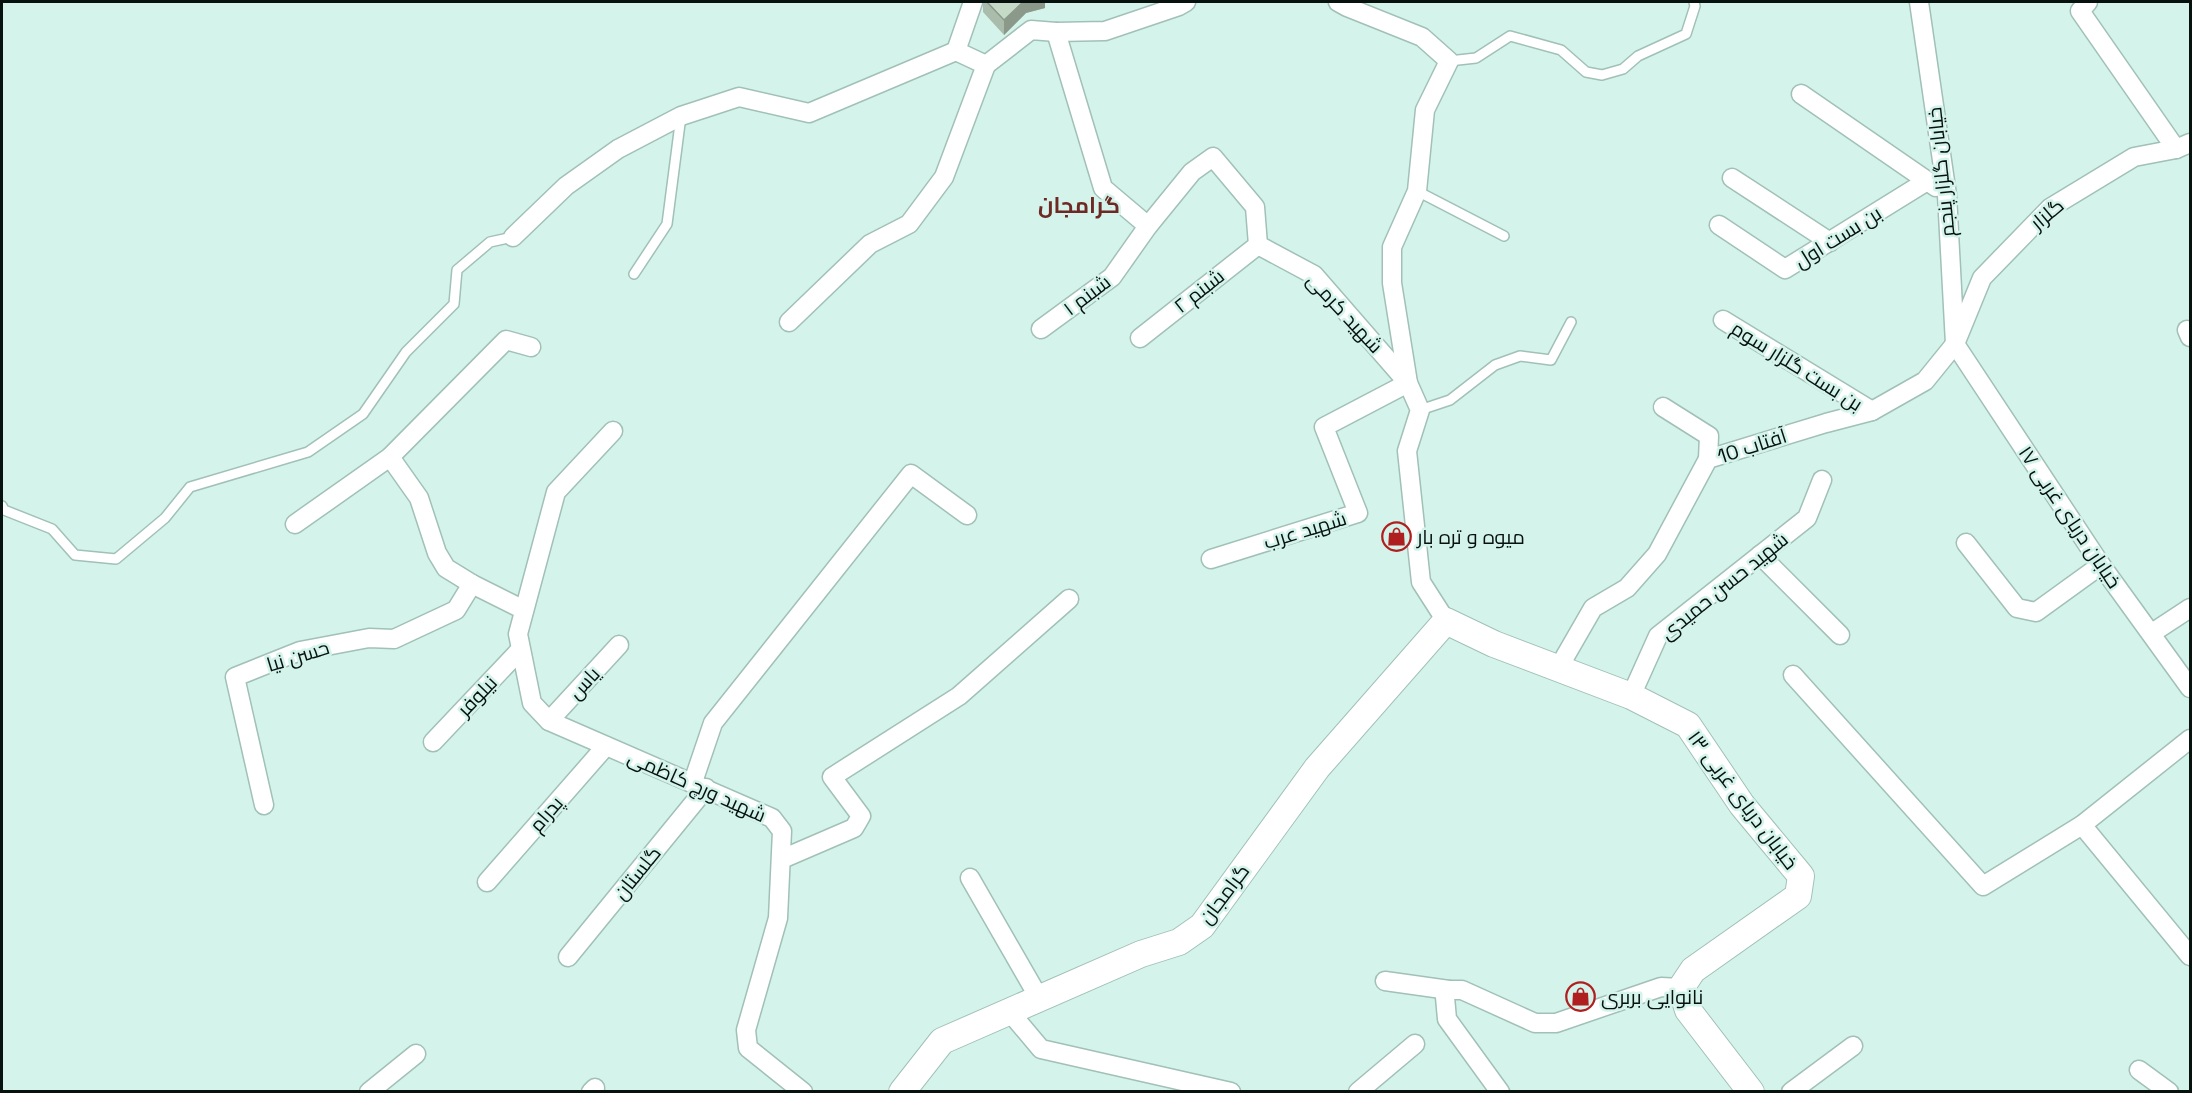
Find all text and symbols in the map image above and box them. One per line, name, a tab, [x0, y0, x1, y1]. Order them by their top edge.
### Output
street label: خیابان گلزار پنجم	[1921, 106, 1962, 238]
district label: گرامجان	[1038, 191, 1120, 219]
street label: گلزار	[2024, 192, 2069, 236]
street label: بن بست اول	[1790, 200, 1886, 274]
street label: شبنم ۲	[1168, 263, 1230, 320]
street label: شهید کرمی	[1301, 267, 1389, 359]
street label: شبنم ۱	[1058, 269, 1117, 322]
street label: بن بست گلزار سوم	[1726, 315, 1868, 418]
street label: آفتاب 10	[1714, 422, 1791, 469]
street label: خیابان دریای غربی ۱۷	[2013, 441, 2127, 593]
street label: شهید عرب	[1261, 505, 1349, 555]
shop icon: میوه و تره بار	[1380, 521, 1412, 553]
place label: میوه و تره بار	[1416, 524, 1525, 550]
street label: شهید حسن حمیدی	[1655, 526, 1793, 646]
street label: حسن نیا	[264, 634, 332, 678]
street label: یاس	[562, 661, 606, 705]
street label: نیلوفر	[451, 670, 503, 723]
street label: خیابان دریای غربی ۱۳	[1682, 725, 1804, 875]
street label: شهید ورچ کاظمی	[623, 744, 770, 829]
street label: پدرام	[523, 790, 570, 838]
street label: گلستان	[607, 841, 667, 905]
street label: گرامجان	[1193, 859, 1255, 929]
shop icon: نانوایی بربری	[1564, 981, 1596, 1013]
place label: نانوایی بربری	[1601, 984, 1703, 1010]

